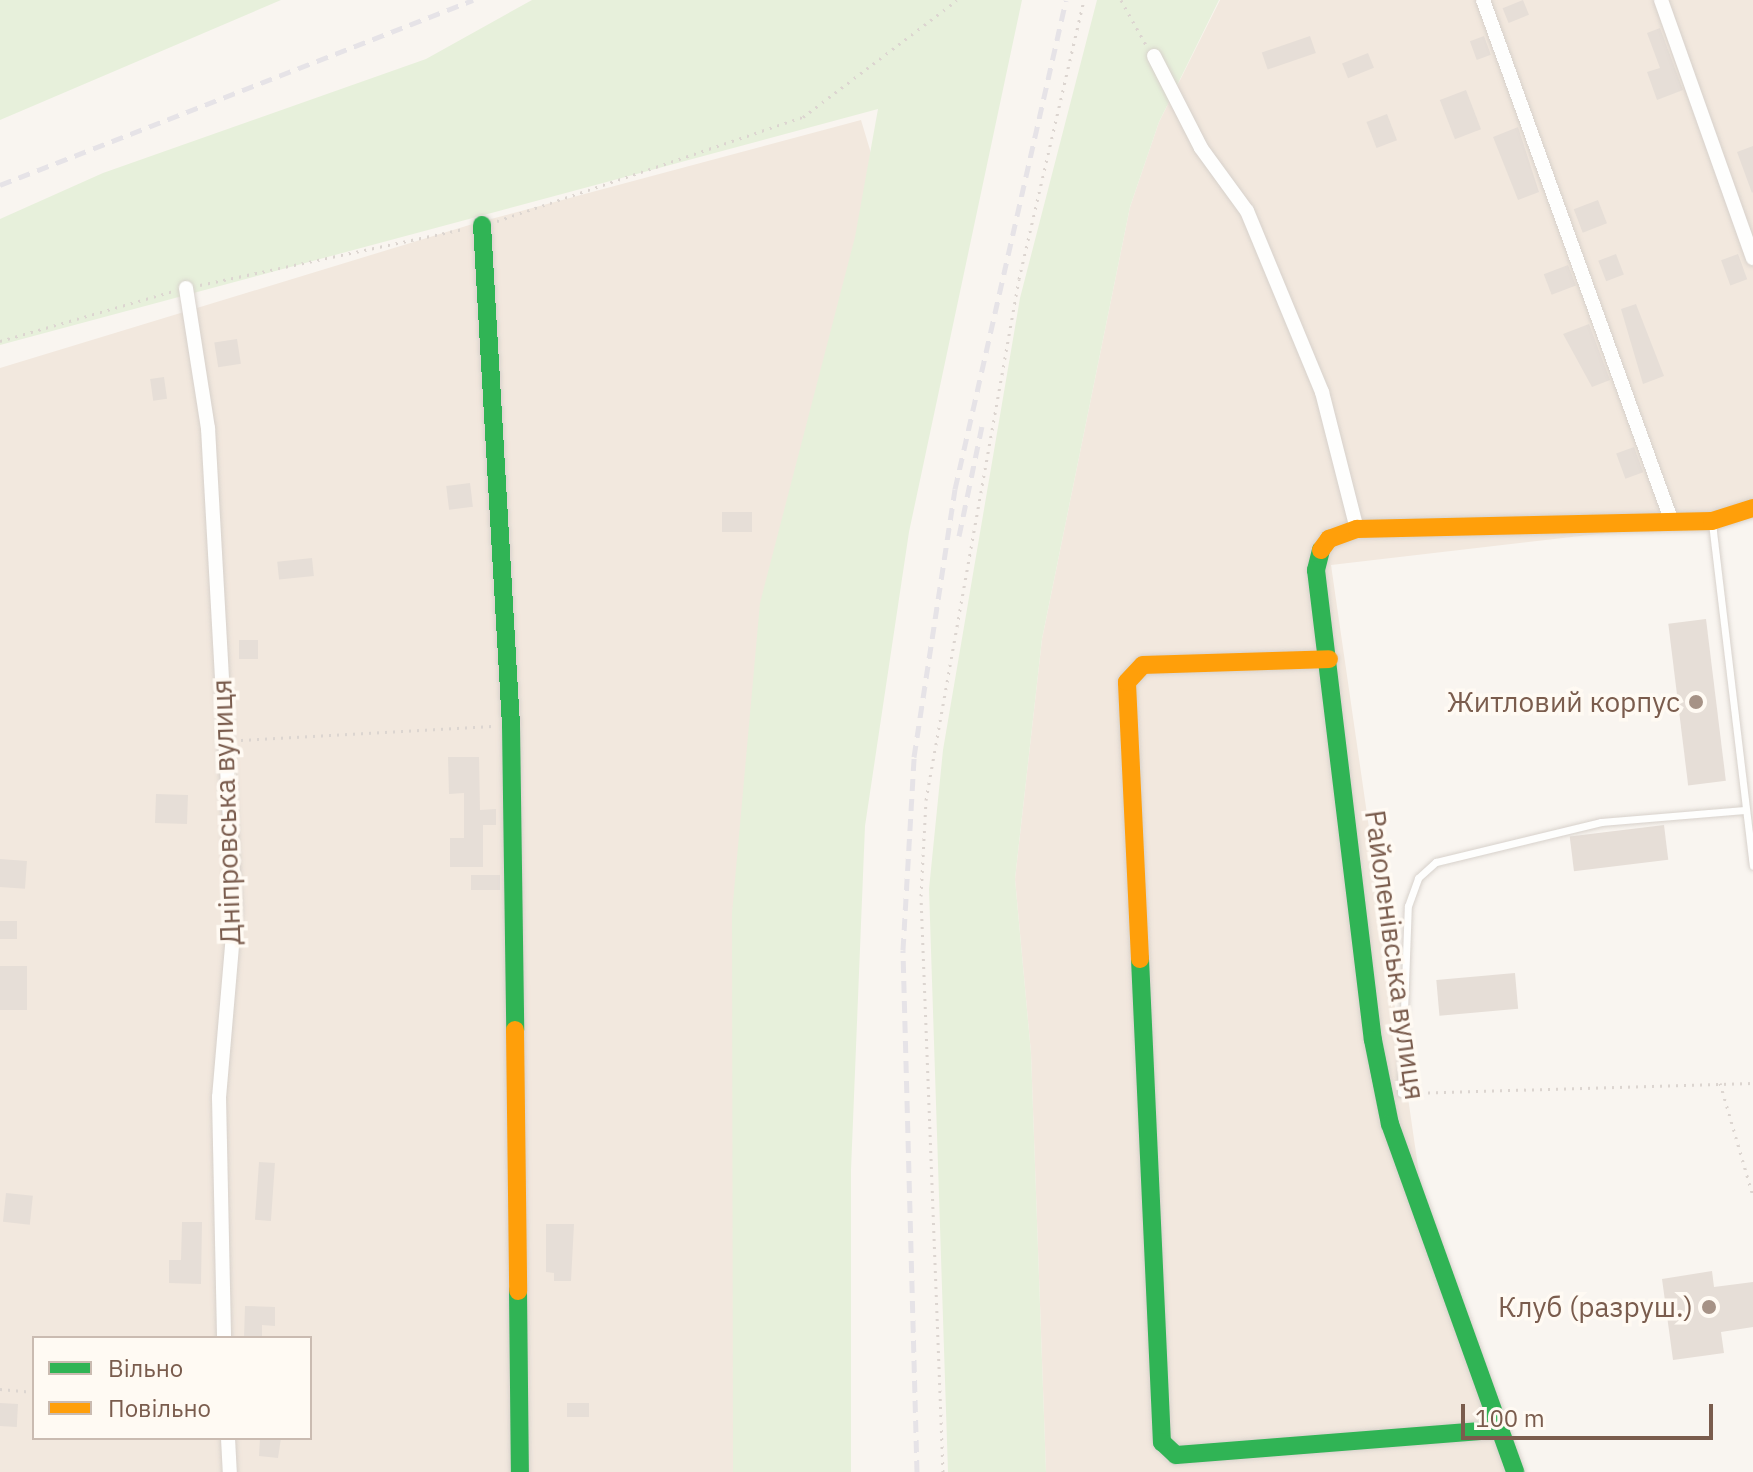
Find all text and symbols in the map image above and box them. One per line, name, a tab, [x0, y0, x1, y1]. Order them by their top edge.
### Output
street label: Дніпровська вулиця	[205, 679, 247, 945]
place label: Житловий корпус	[1447, 685, 1680, 719]
marker: Житловий корпус	[1687, 693, 1705, 711]
street label: Райоленівська вулиця	[1358, 808, 1432, 1102]
place label: Клуб (разруш.)	[1498, 1290, 1693, 1324]
marker: Клуб (разруш.)	[1700, 1298, 1718, 1316]
legend	[32, 1336, 312, 1440]
text: Вільно	[108, 1352, 183, 1384]
scale bar	[1465, 1388, 1717, 1438]
text: Повільно	[108, 1392, 211, 1424]
text: 100 m	[1475, 1402, 1545, 1434]

